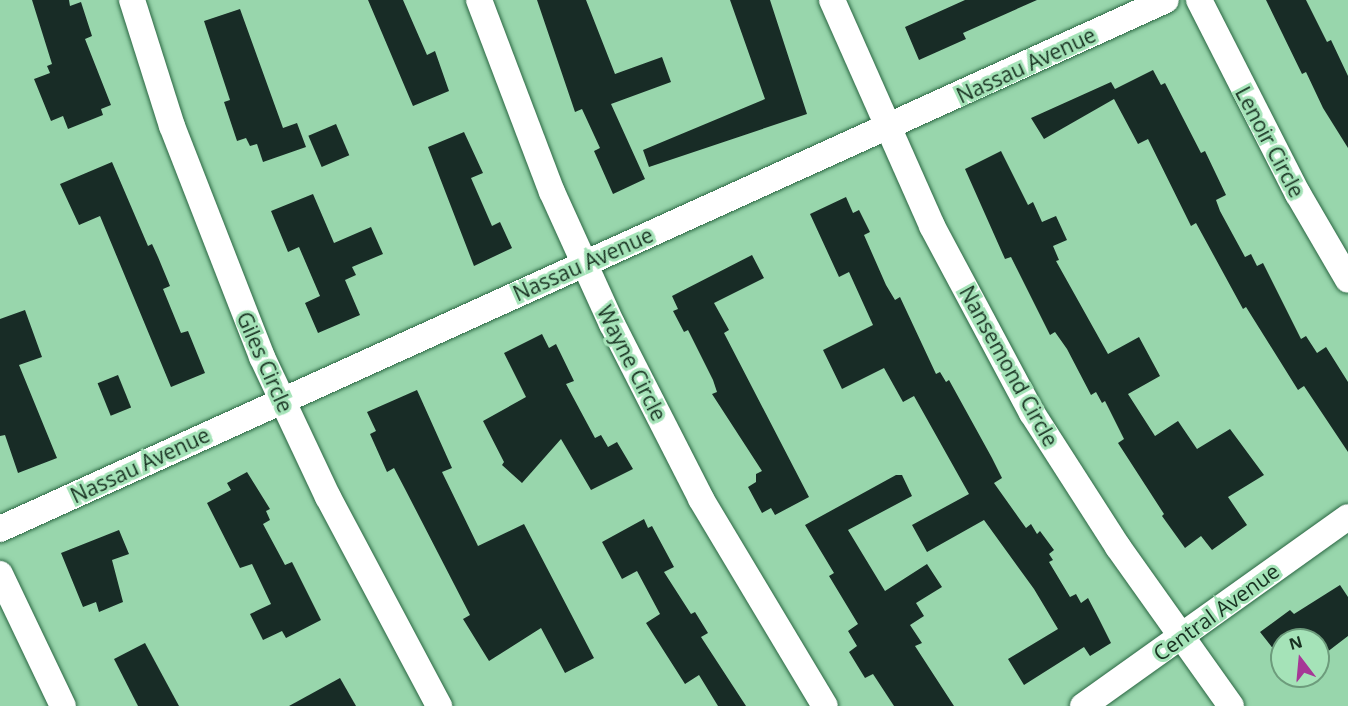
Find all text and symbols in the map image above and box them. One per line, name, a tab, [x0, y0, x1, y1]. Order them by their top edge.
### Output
street label: Nassau Avenue	[952, 22, 1100, 108]
street label: Lenoir Circle	[1230, 82, 1310, 202]
street label: Nassau Avenue	[509, 222, 657, 306]
street label: Nansemond Circle	[954, 281, 1064, 451]
street label: Wayne Circle	[592, 301, 672, 425]
street label: Giles Circle	[232, 308, 298, 416]
street label: Nassau Avenue	[66, 422, 214, 508]
street label: Central Avenue	[1148, 558, 1284, 666]
north arrow	[1270, 628, 1330, 688]
text: N	[1286, 630, 1305, 655]

